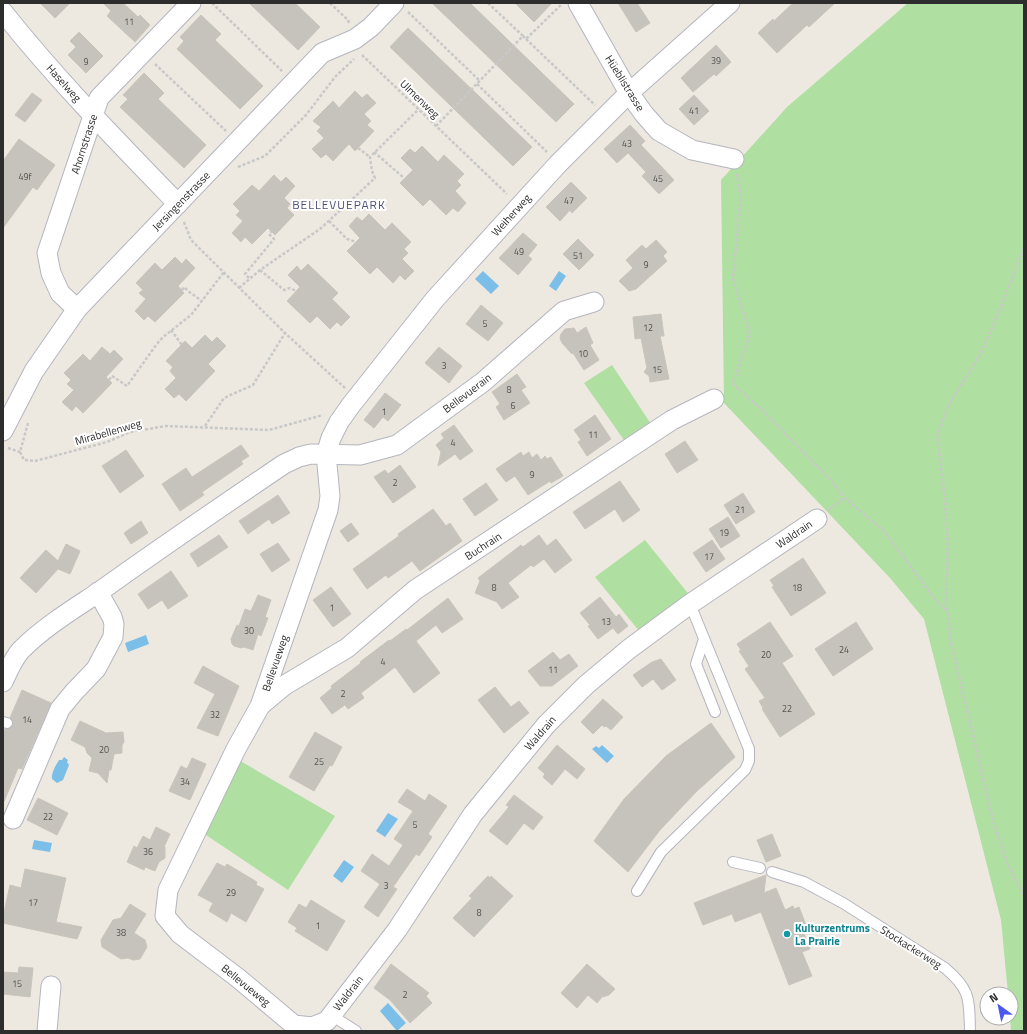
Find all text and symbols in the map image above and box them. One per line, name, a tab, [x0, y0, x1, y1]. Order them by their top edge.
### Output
house number: 11	[124, 15, 134, 28]
street label: Hüeblistrasse	[601, 52, 649, 115]
house number: 39	[711, 54, 721, 67]
house number: 9	[83, 55, 89, 68]
street label: Haselweg	[43, 61, 85, 106]
street label: Ulmenweg	[397, 76, 444, 122]
house number: 41	[689, 104, 699, 117]
street label: Ahornstrasse	[67, 112, 101, 176]
house number: 43	[622, 137, 632, 150]
street label: Jersingenstrasse	[148, 167, 214, 234]
house number: 49f	[18, 170, 32, 183]
house number: 45	[653, 172, 663, 185]
street label: Weiherweg	[488, 190, 535, 240]
house number: 47	[564, 194, 574, 207]
district label: BELLEVUEPARK	[292, 195, 386, 214]
house number: 49	[514, 245, 524, 258]
house number: 51	[573, 249, 583, 262]
house number: 9	[643, 258, 649, 271]
house number: 5	[482, 317, 488, 330]
house number: 12	[643, 321, 653, 334]
house number: 10	[578, 347, 588, 360]
house number: 3	[441, 359, 447, 372]
house number: 15	[652, 363, 662, 376]
street label: Bellevuerain	[439, 369, 495, 417]
house number: 8	[506, 383, 512, 396]
house number: 6	[510, 399, 516, 412]
house number: 1	[381, 405, 387, 418]
street label: Mirabellenweg	[73, 415, 143, 449]
house number: 11	[588, 428, 598, 441]
house number: 4	[450, 436, 456, 449]
house number: 9	[529, 468, 535, 481]
house number: 2	[392, 476, 398, 489]
house number: 21	[735, 503, 745, 516]
street label: Waldrain	[772, 516, 816, 552]
house number: 19	[719, 526, 729, 539]
street label: Buchrain	[461, 528, 505, 564]
house number: 17	[704, 550, 714, 563]
house number: 8	[491, 581, 497, 594]
house number: 18	[792, 581, 802, 594]
house number: 1	[329, 601, 335, 614]
house number: 13	[601, 615, 611, 628]
house number: 30	[244, 624, 254, 637]
street label: Bellevueweg	[258, 632, 292, 694]
house number: 24	[839, 643, 849, 656]
house number: 20	[761, 648, 771, 661]
house number: 4	[380, 655, 386, 668]
house number: 11	[548, 663, 558, 676]
house number: 2	[340, 687, 346, 700]
house number: 22	[782, 702, 792, 715]
house number: 32	[210, 708, 220, 721]
street label: Waldrain	[520, 712, 560, 754]
house number: 14	[22, 713, 32, 726]
house number: 20	[99, 743, 109, 756]
house number: 25	[314, 755, 324, 768]
house number: 34	[180, 775, 190, 788]
house number: 22	[43, 810, 53, 823]
house number: 5	[412, 818, 418, 831]
house number: 36	[143, 845, 153, 858]
house number: 3	[383, 879, 389, 892]
house number: 29	[226, 886, 236, 899]
house number: 17	[28, 896, 38, 909]
house number: 8	[476, 906, 482, 919]
house number: 1	[315, 919, 321, 932]
place label: Kulturzentrums La Prairie	[795, 920, 870, 949]
street label: Stockackerweg	[877, 922, 945, 972]
house number: 38	[116, 926, 126, 939]
marker: Kulturzentrums La Prairie	[782, 929, 792, 939]
street label: Bellevueweg	[218, 960, 274, 1010]
street label: Waldrain	[329, 972, 367, 1014]
house number: 15	[12, 977, 22, 990]
north arrow	[979, 986, 1019, 1026]
house number: 2	[402, 988, 408, 1001]
text: N	[986, 989, 1001, 1006]

